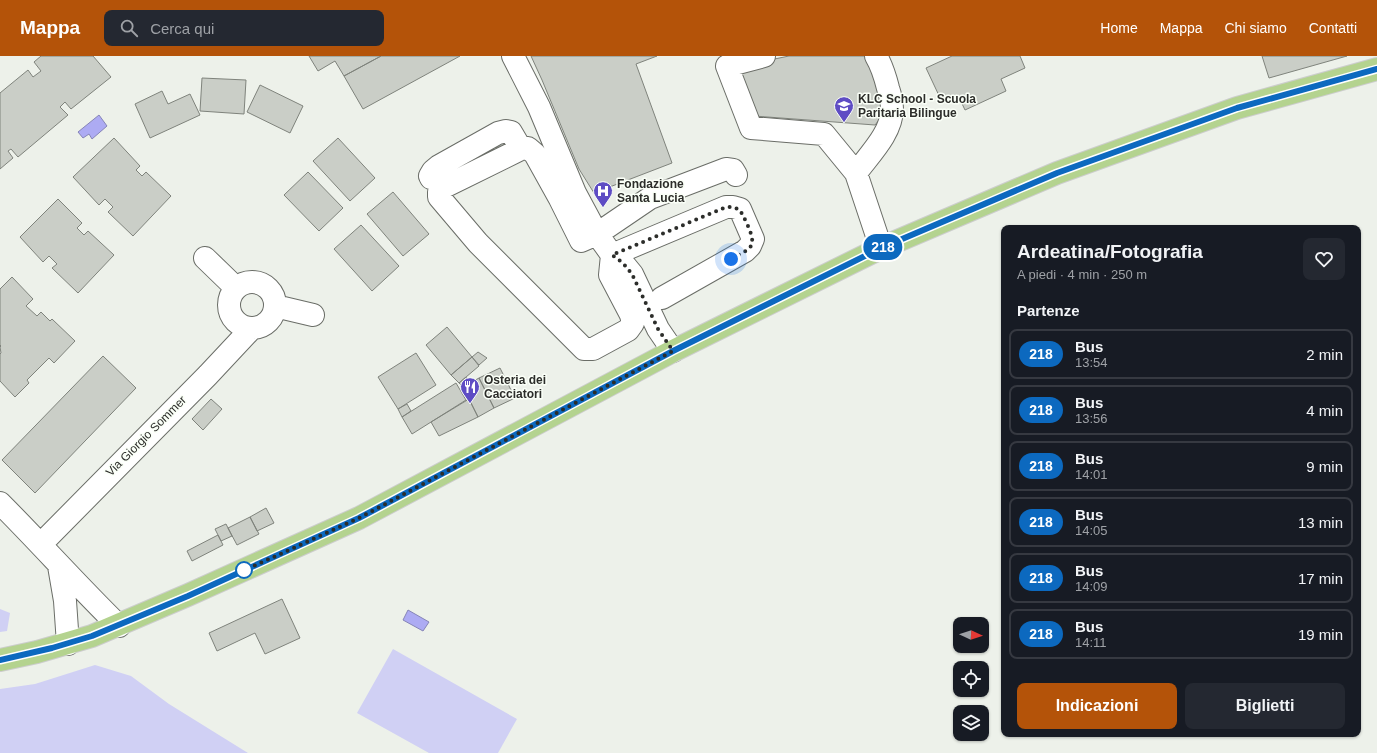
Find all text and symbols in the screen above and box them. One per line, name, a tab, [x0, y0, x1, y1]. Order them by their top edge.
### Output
search box	[104, 10, 384, 46]
text: Mappa	[20, 17, 80, 38]
icon: search	[118, 17, 140, 39]
text: Cerca qui	[150, 20, 214, 37]
text: Home	[1100, 20, 1138, 36]
text: Mappa	[1160, 20, 1203, 36]
text: Chi siamo	[1225, 20, 1287, 36]
text: Contatti	[1309, 20, 1357, 36]
place label: KLC School - Scuola Paritaria Bilingue	[858, 92, 976, 120]
school or university icon: KLC School - Scuola Paritaria Bilingue	[833, 95, 855, 123]
place label: Fondazione Santa Lucia	[617, 177, 685, 205]
hospital icon: Fondazione Santa Lucia	[592, 180, 614, 208]
line badge: 218	[860, 234, 906, 260]
button: heart	[1303, 238, 1345, 280]
text: 218	[871, 239, 895, 255]
text: Ardeatina/Fotografia	[1017, 241, 1203, 262]
your location	[721, 249, 741, 269]
text: A piedi · 4 min · 250 m	[1017, 267, 1147, 282]
text: Partenze	[1017, 302, 1080, 319]
text: Bus	[1075, 338, 1103, 355]
text: 218	[1029, 346, 1053, 362]
text: 2 min	[1306, 346, 1343, 363]
text: 13:54	[1075, 355, 1108, 370]
place label: Osteria dei Cacciatori	[484, 373, 546, 401]
restaurant icon: Osteria dei Cacciatori	[459, 376, 481, 404]
street label: Via Giorgio Sommer	[103, 393, 189, 479]
text: Bus	[1075, 394, 1103, 411]
text: 218	[1029, 402, 1053, 418]
text: 4 min	[1306, 402, 1343, 419]
text: 13:56	[1075, 411, 1108, 426]
text: Bus	[1075, 450, 1103, 467]
text: 218	[1029, 458, 1053, 474]
text: 9 min	[1306, 458, 1343, 475]
text: 14:01	[1075, 467, 1108, 482]
text: Bus	[1075, 506, 1103, 523]
text: 218	[1029, 514, 1053, 530]
text: 13 min	[1298, 514, 1343, 531]
text: 14:05	[1075, 523, 1108, 538]
unlabelled marker	[235, 561, 253, 579]
text: Bus	[1075, 562, 1103, 579]
text: 218	[1029, 570, 1053, 586]
text: 17 min	[1298, 570, 1343, 587]
text: 14:09	[1075, 579, 1108, 594]
north arrow	[953, 617, 989, 653]
map controls	[953, 617, 989, 741]
text: Bus	[1075, 618, 1103, 635]
text: 218	[1029, 626, 1053, 642]
text: 19 min	[1298, 626, 1343, 643]
text: 14:11	[1075, 635, 1107, 650]
button: locate	[953, 661, 989, 697]
button: Indicazioni	[1017, 683, 1177, 729]
button: Biglietti	[1185, 683, 1345, 729]
button: layers	[953, 705, 989, 741]

